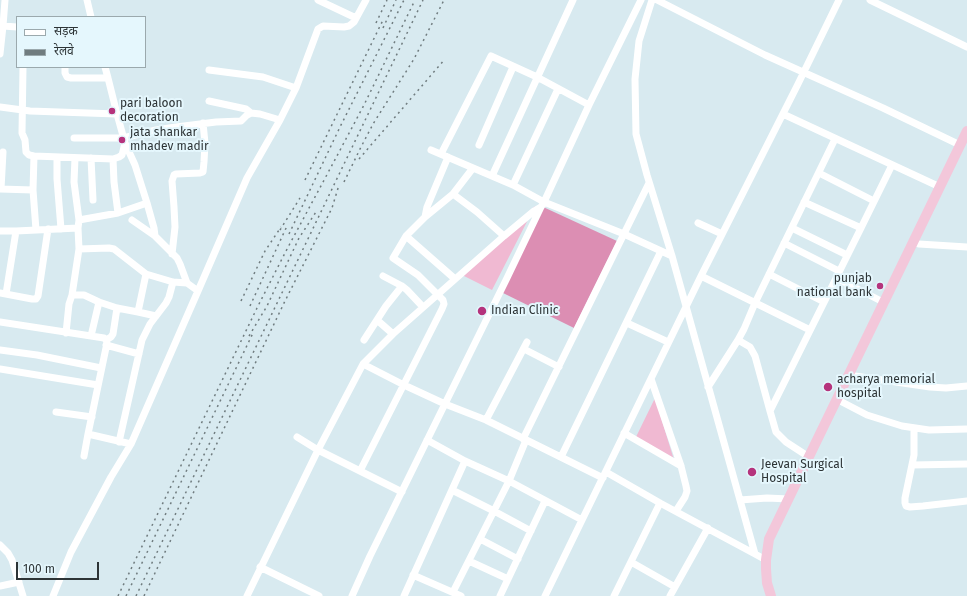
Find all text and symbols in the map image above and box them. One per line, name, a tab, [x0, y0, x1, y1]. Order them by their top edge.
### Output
legend	[16, 16, 146, 68]
text: सड़क	[54, 24, 78, 38]
text: रेलवे	[54, 44, 74, 58]
place label: pari baloon decoration	[120, 97, 183, 125]
marker: pari baloon decoration	[107, 106, 117, 116]
place label: jata shankar mhadev madir	[130, 126, 209, 154]
marker: jata shankar mhadev madir	[117, 135, 127, 145]
place label: punjab national bank	[797, 272, 872, 300]
marker: punjab national bank	[875, 281, 885, 291]
place label: Indian Clinic	[491, 304, 559, 318]
marker: Indian Clinic	[476, 305, 488, 317]
place label: acharya memorial hospital	[837, 373, 935, 401]
marker: acharya memorial hospital	[822, 381, 834, 393]
place label: Jeevan Surgical Hospital	[761, 458, 843, 486]
marker: Jeevan Surgical Hospital	[746, 466, 758, 478]
scale bar	[18, 554, 101, 580]
text: 100 m	[23, 562, 55, 576]

